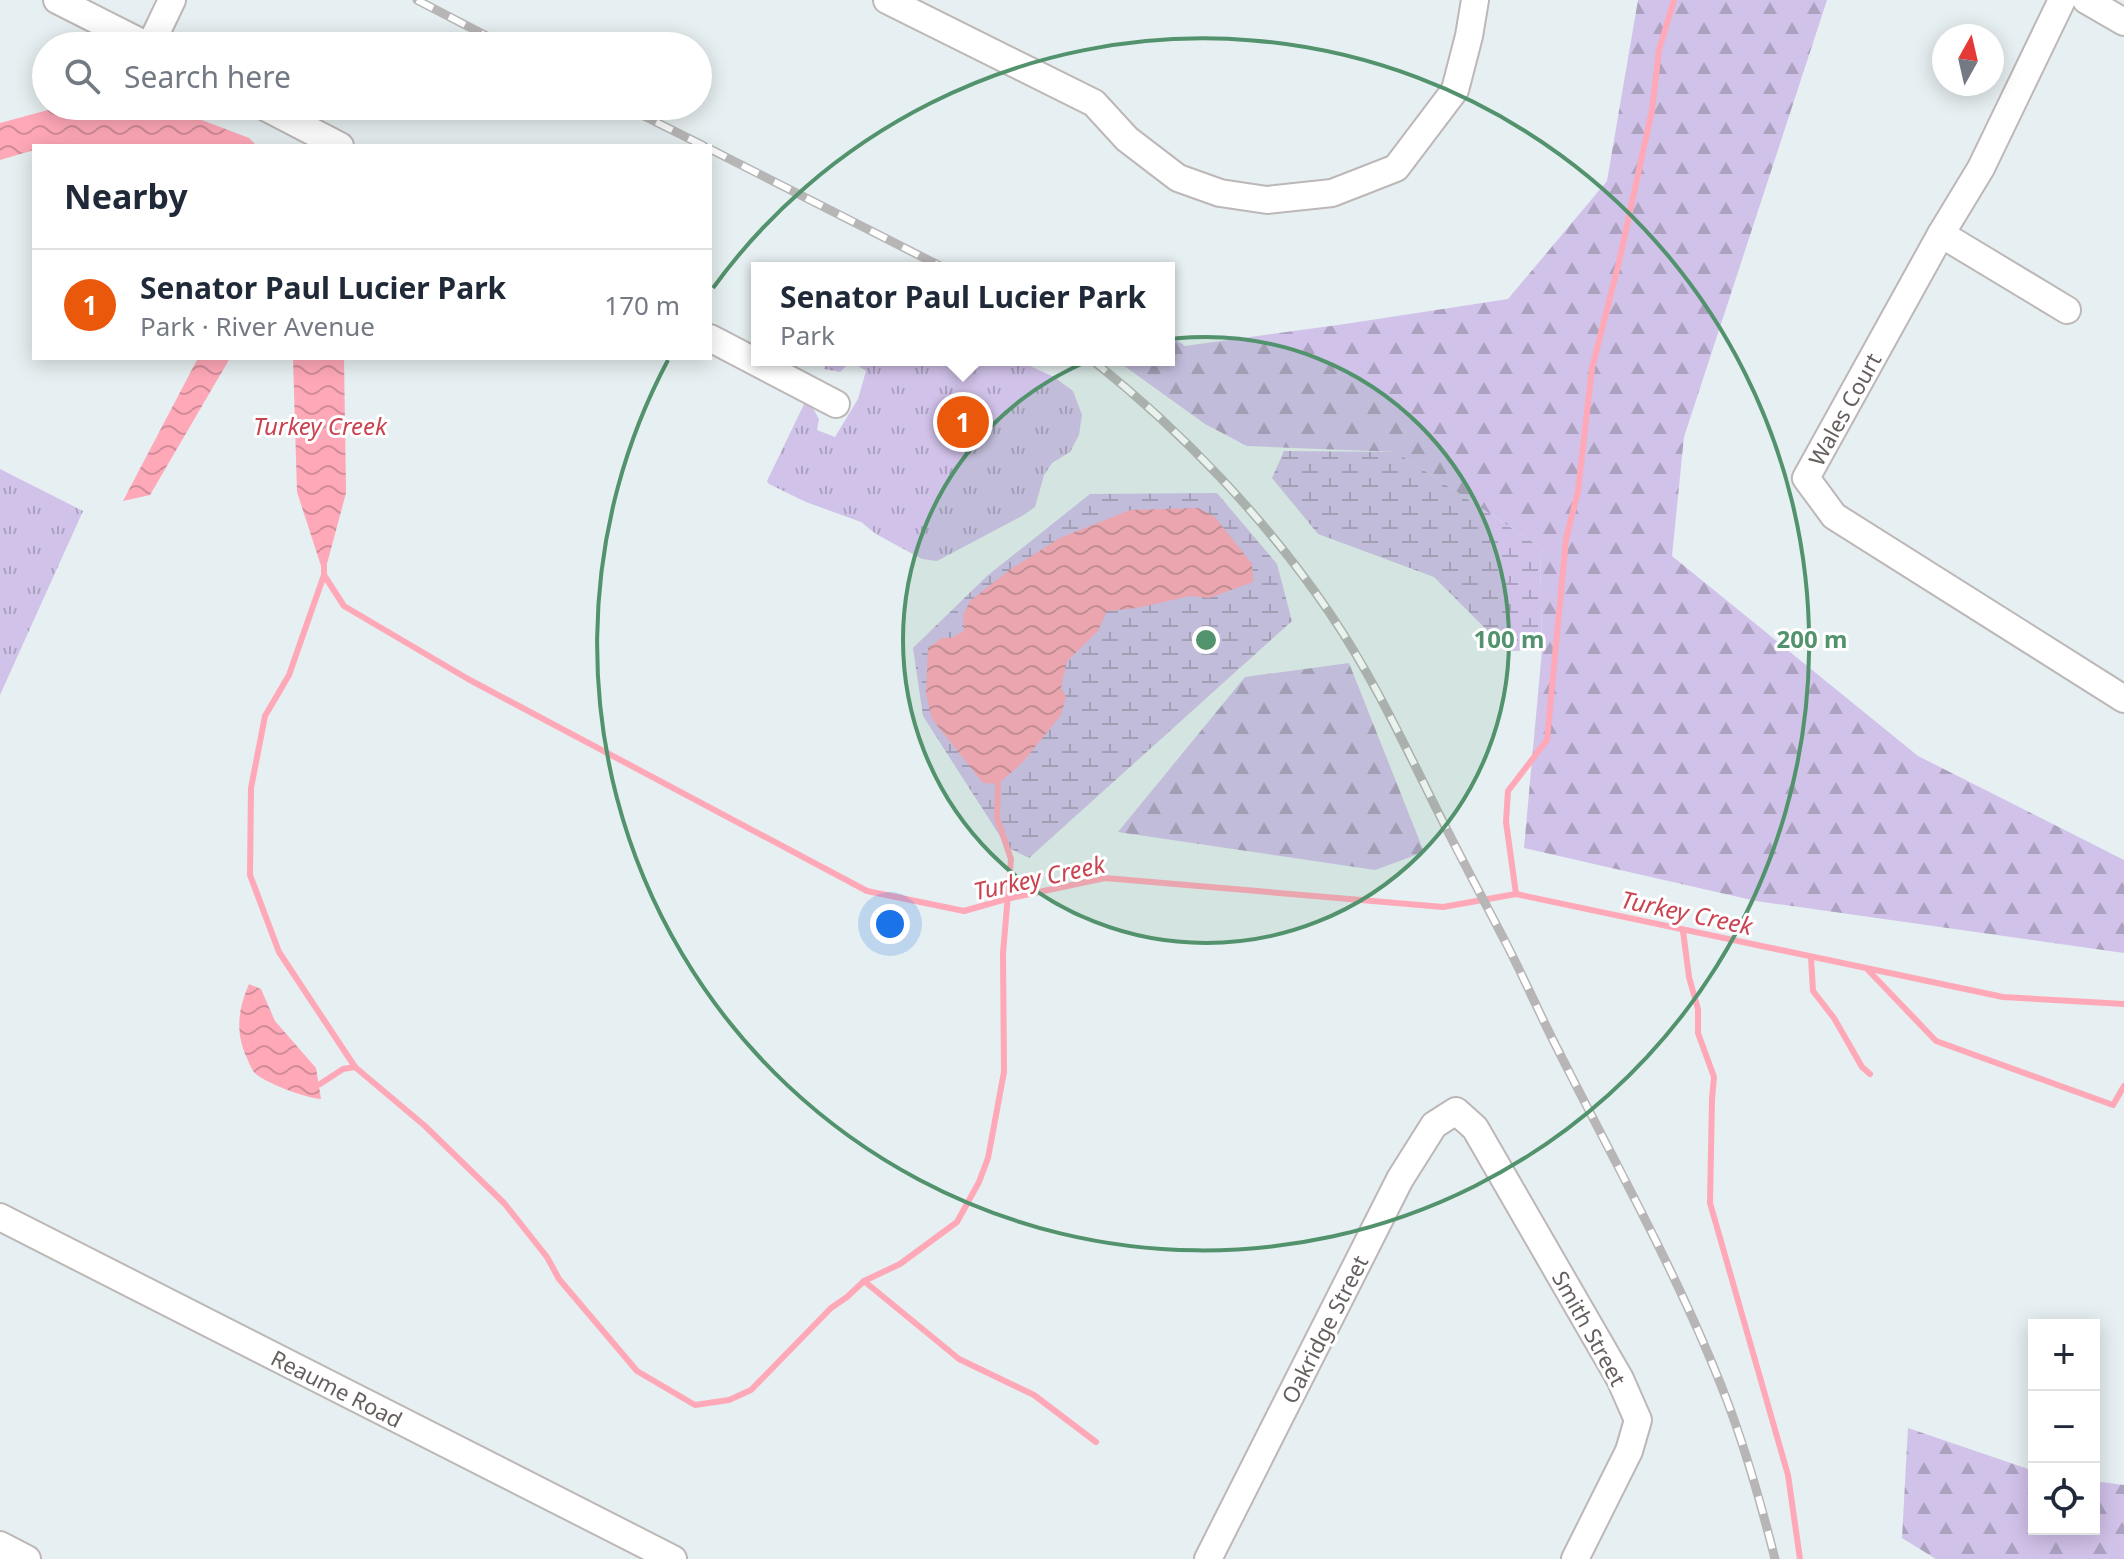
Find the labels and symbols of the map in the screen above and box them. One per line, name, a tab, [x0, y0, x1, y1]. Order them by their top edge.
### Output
north arrow	[1932, 24, 2004, 96]
street label: Wales Court	[1801, 347, 1887, 471]
pin: 1	[937, 392, 989, 452]
water label: Turkey Creek	[253, 409, 388, 442]
text: 100 m	[1474, 622, 1544, 655]
text: 200 m	[1777, 622, 1847, 655]
centre of rings	[1192, 626, 1220, 654]
water label: Turkey Creek	[970, 847, 1109, 907]
water label: Turkey Creek	[1618, 882, 1757, 942]
your location	[870, 904, 910, 944]
street label: Oakridge Street	[1274, 1250, 1374, 1408]
street label: Smith Street	[1546, 1265, 1634, 1391]
street label: Reaume Road	[266, 1342, 408, 1434]

